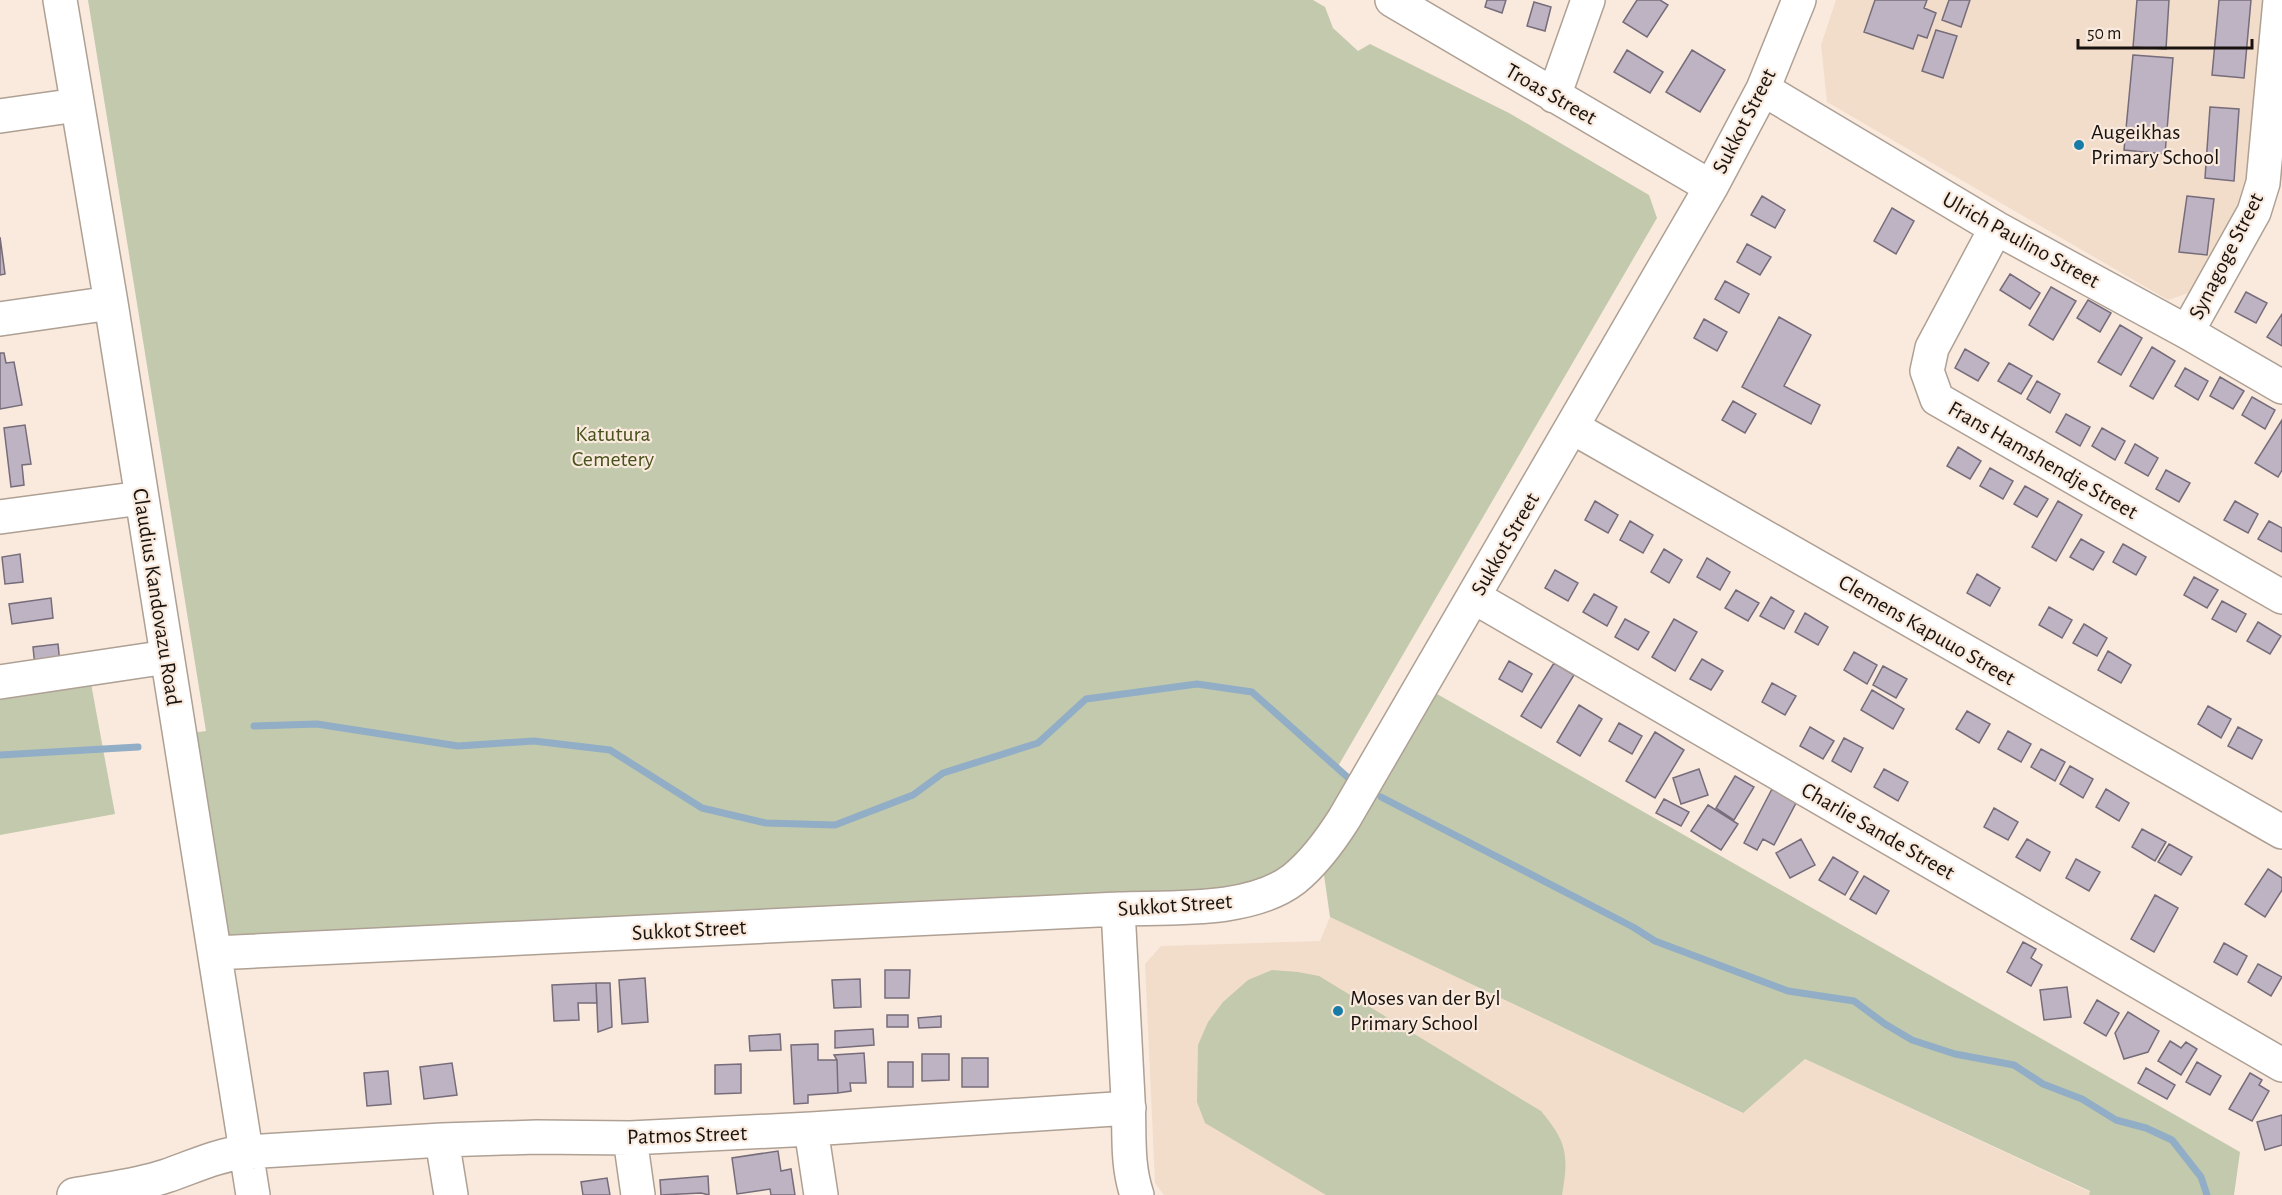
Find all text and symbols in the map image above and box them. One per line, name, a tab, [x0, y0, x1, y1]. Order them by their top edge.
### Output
scale bar	[2078, 12, 2252, 50]
text: 50 m	[2087, 25, 2121, 43]
street label: Troas Street	[1502, 59, 1600, 129]
street label: Sukkot Street	[1708, 65, 1780, 177]
place label: Augeikhas Primary School	[2091, 121, 2219, 168]
marker: Augeikhas Primary School	[2072, 138, 2086, 152]
street label: Ulrich Paulino Street	[1939, 188, 2103, 292]
street label: Synagoge Street	[2185, 189, 2267, 323]
street label: Frans Hamshendje Street	[1945, 397, 2141, 523]
park label: Katutura Cemetery	[572, 423, 655, 470]
street label: Claudius Kandovazu Road	[129, 487, 185, 707]
street label: Sukkot Street	[1467, 489, 1543, 599]
street label: Clemens Kapuuo Street	[1835, 571, 2019, 689]
street label: Charlie Sande Street	[1798, 778, 1958, 884]
street label: Sukkot Street	[1117, 890, 1233, 920]
street label: Sukkot Street	[631, 916, 747, 944]
place label: Moses van der Byl Primary School	[1350, 987, 1501, 1034]
marker: Moses van der Byl Primary School	[1331, 1004, 1345, 1018]
street label: Patmos Street	[627, 1122, 747, 1148]

